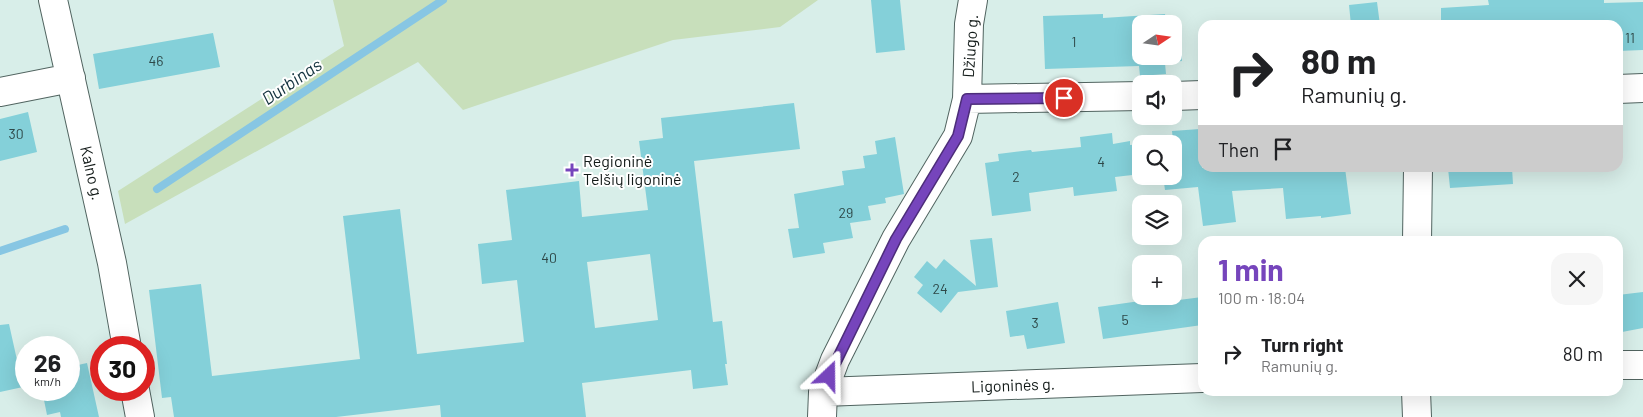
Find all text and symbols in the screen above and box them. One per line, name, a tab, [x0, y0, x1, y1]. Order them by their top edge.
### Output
street label: Džiugo g.	[958, 14, 981, 78]
north arrow	[1132, 15, 1182, 65]
map controls	[1132, 15, 1182, 305]
house number: 11	[1625, 29, 1635, 46]
house number: 1	[1072, 33, 1076, 50]
text: 80 m	[1301, 39, 1376, 81]
icon: right	[1218, 40, 1283, 105]
house number: 46	[149, 52, 163, 69]
water label: Durbinas	[257, 53, 326, 109]
button: sound	[1132, 75, 1182, 125]
pin	[1043, 77, 1085, 119]
text: Ramunių g.	[1301, 81, 1407, 107]
icon: arrive	[1050, 84, 1078, 112]
house number: 30	[8, 125, 24, 142]
button: search	[1132, 135, 1182, 185]
icon: arrive	[1269, 135, 1297, 163]
text: Then	[1218, 138, 1259, 161]
street label: Kalno g.	[77, 144, 108, 202]
place label: Regioninė Telšių ligoninė	[583, 151, 682, 188]
house number: 4	[1097, 153, 1105, 170]
marker: Regioninė Telšių ligoninė	[565, 163, 579, 177]
house number: 2	[1012, 168, 1020, 185]
button: layers	[1132, 195, 1182, 245]
house number: 29	[839, 204, 853, 221]
house number: 40	[541, 249, 557, 266]
text: 1 min	[1218, 251, 1284, 287]
button: close	[1551, 253, 1603, 305]
button: +	[1132, 255, 1182, 305]
house number: 24	[932, 280, 948, 297]
text: 100 m · 18:04	[1218, 288, 1305, 307]
house number: 5	[1121, 311, 1129, 328]
house number: 3	[1031, 314, 1039, 331]
text: Turn right	[1261, 333, 1343, 356]
speed limit sign: 30	[90, 336, 155, 401]
icon: right	[1218, 340, 1246, 368]
text: 80 m	[1563, 342, 1603, 365]
text: 26	[34, 347, 61, 377]
position arrow	[802, 349, 854, 401]
text: Ramunių g.	[1261, 356, 1338, 375]
text: km/h	[34, 374, 61, 388]
street label: Ligoninės g.	[971, 374, 1055, 395]

